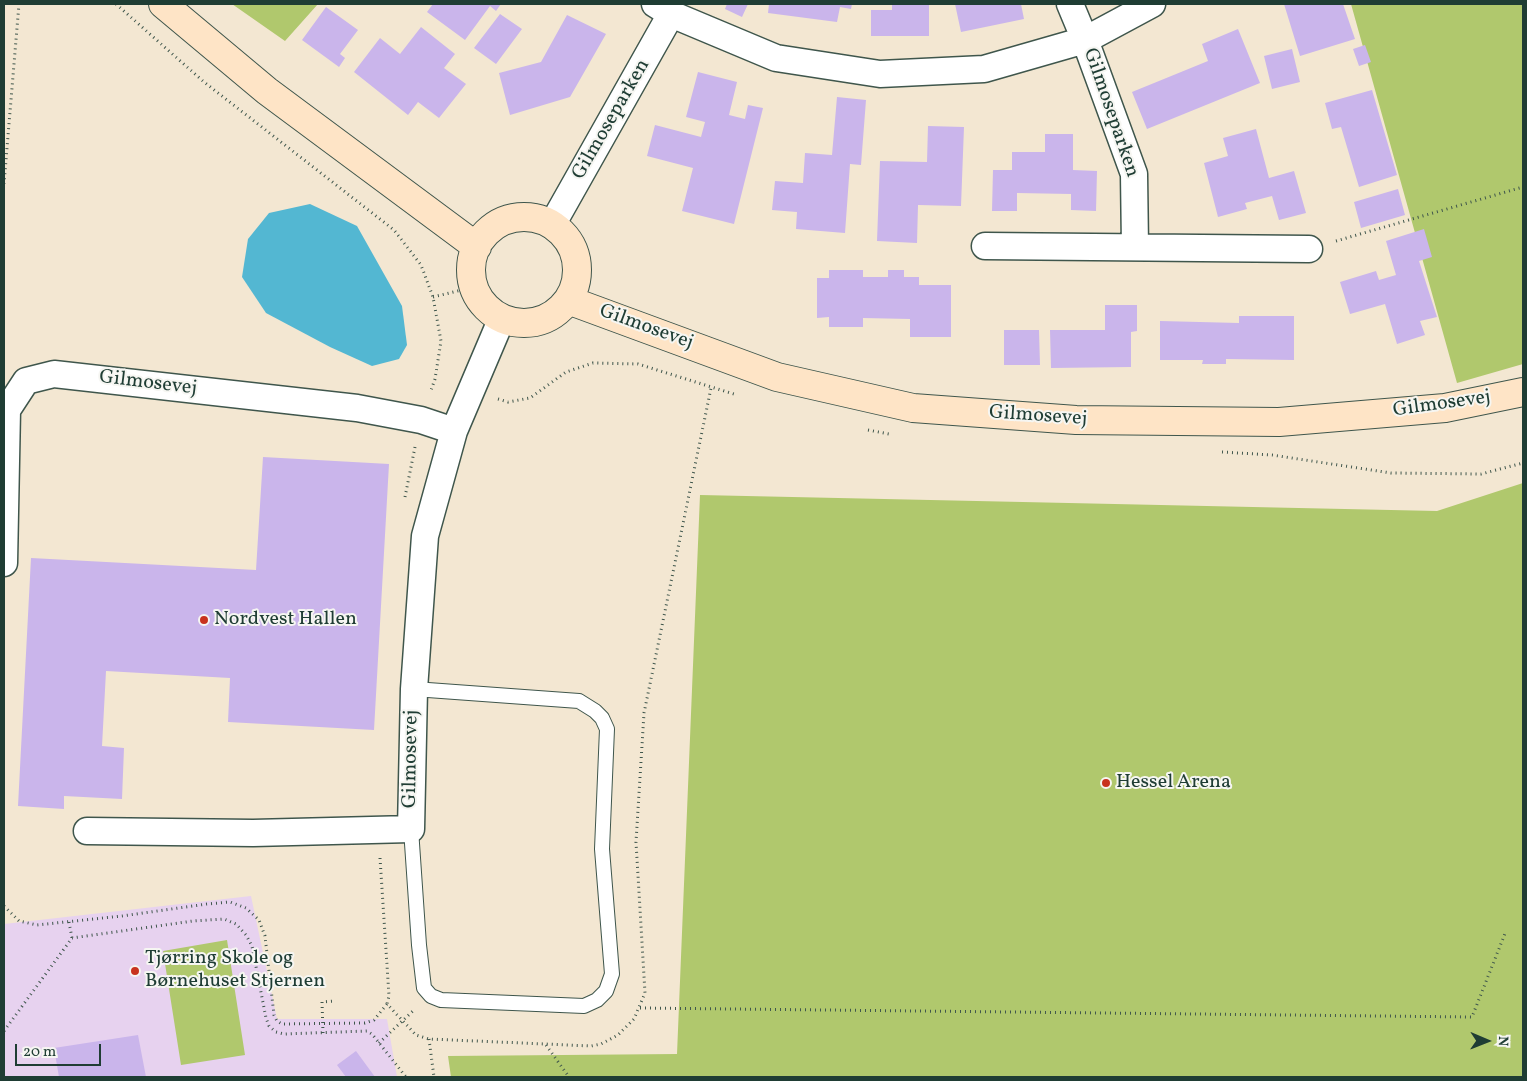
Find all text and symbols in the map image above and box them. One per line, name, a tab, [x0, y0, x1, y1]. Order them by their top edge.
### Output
street label: Gilmoseparken	[1077, 45, 1143, 181]
street label: Gilmoseparken	[568, 56, 656, 184]
street label: Gilmosevej	[596, 300, 696, 356]
street label: Gilmosevej	[98, 366, 198, 402]
street label: Gilmosevej	[1392, 386, 1492, 424]
street label: Gilmosevej	[988, 402, 1088, 432]
place label: Nordvest Hallen	[214, 608, 357, 632]
marker: Nordvest Hallen	[198, 614, 210, 626]
street label: Gilmosevej	[399, 710, 425, 808]
place label: Hessel Arena	[1116, 771, 1231, 795]
marker: Hessel Arena	[1100, 777, 1112, 789]
place label: Tjørring Skole og Børnehuset Stjernen	[145, 947, 325, 994]
marker: Tjørring Skole og Børnehuset Stjernen	[129, 965, 141, 977]
north arrow	[1462, 1016, 1512, 1066]
scale bar	[18, 1034, 104, 1066]
text: N	[1493, 1036, 1512, 1047]
text: 20 m	[23, 1042, 56, 1063]

